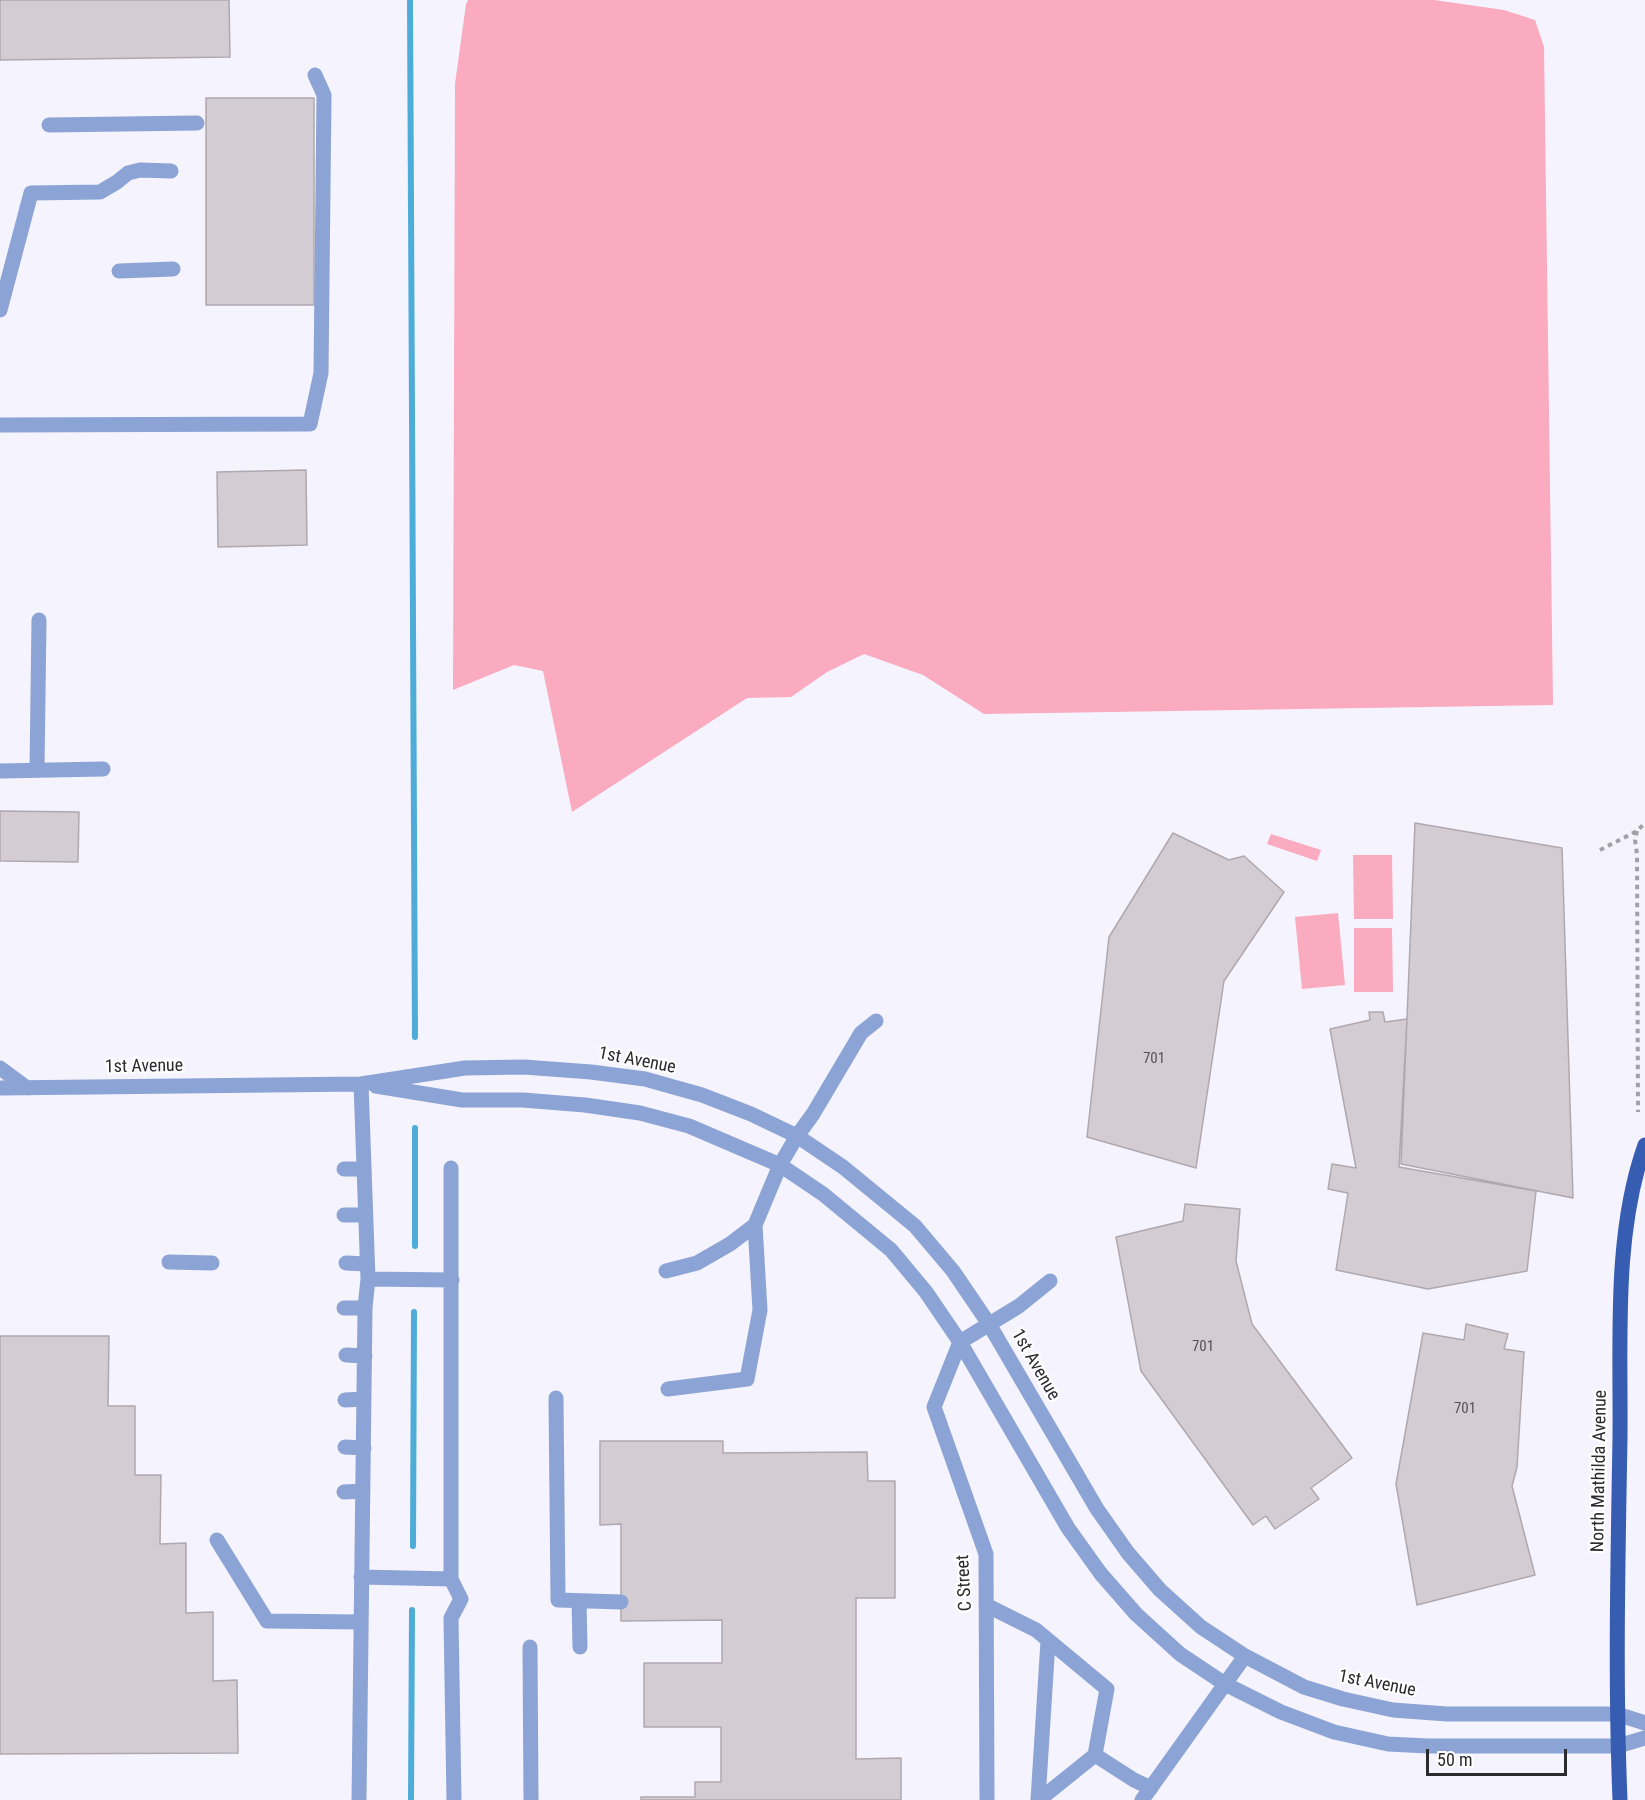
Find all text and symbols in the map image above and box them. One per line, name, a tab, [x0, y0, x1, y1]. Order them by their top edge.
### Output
street label: 1st Avenue	[596, 1043, 678, 1079]
house number: 701	[1143, 1050, 1165, 1068]
street label: 1st Avenue	[105, 1056, 183, 1078]
street label: 1st Avenue	[1006, 1326, 1064, 1404]
house number: 701	[1192, 1338, 1214, 1356]
street label: North Mathilda Avenue	[1588, 1390, 1612, 1552]
house number: 701	[1454, 1400, 1476, 1418]
street label: C Street	[953, 1554, 977, 1612]
street label: 1st Avenue	[1336, 1666, 1418, 1702]
scale bar	[1429, 1737, 1570, 1775]
text: 50 m	[1437, 1749, 1472, 1770]

